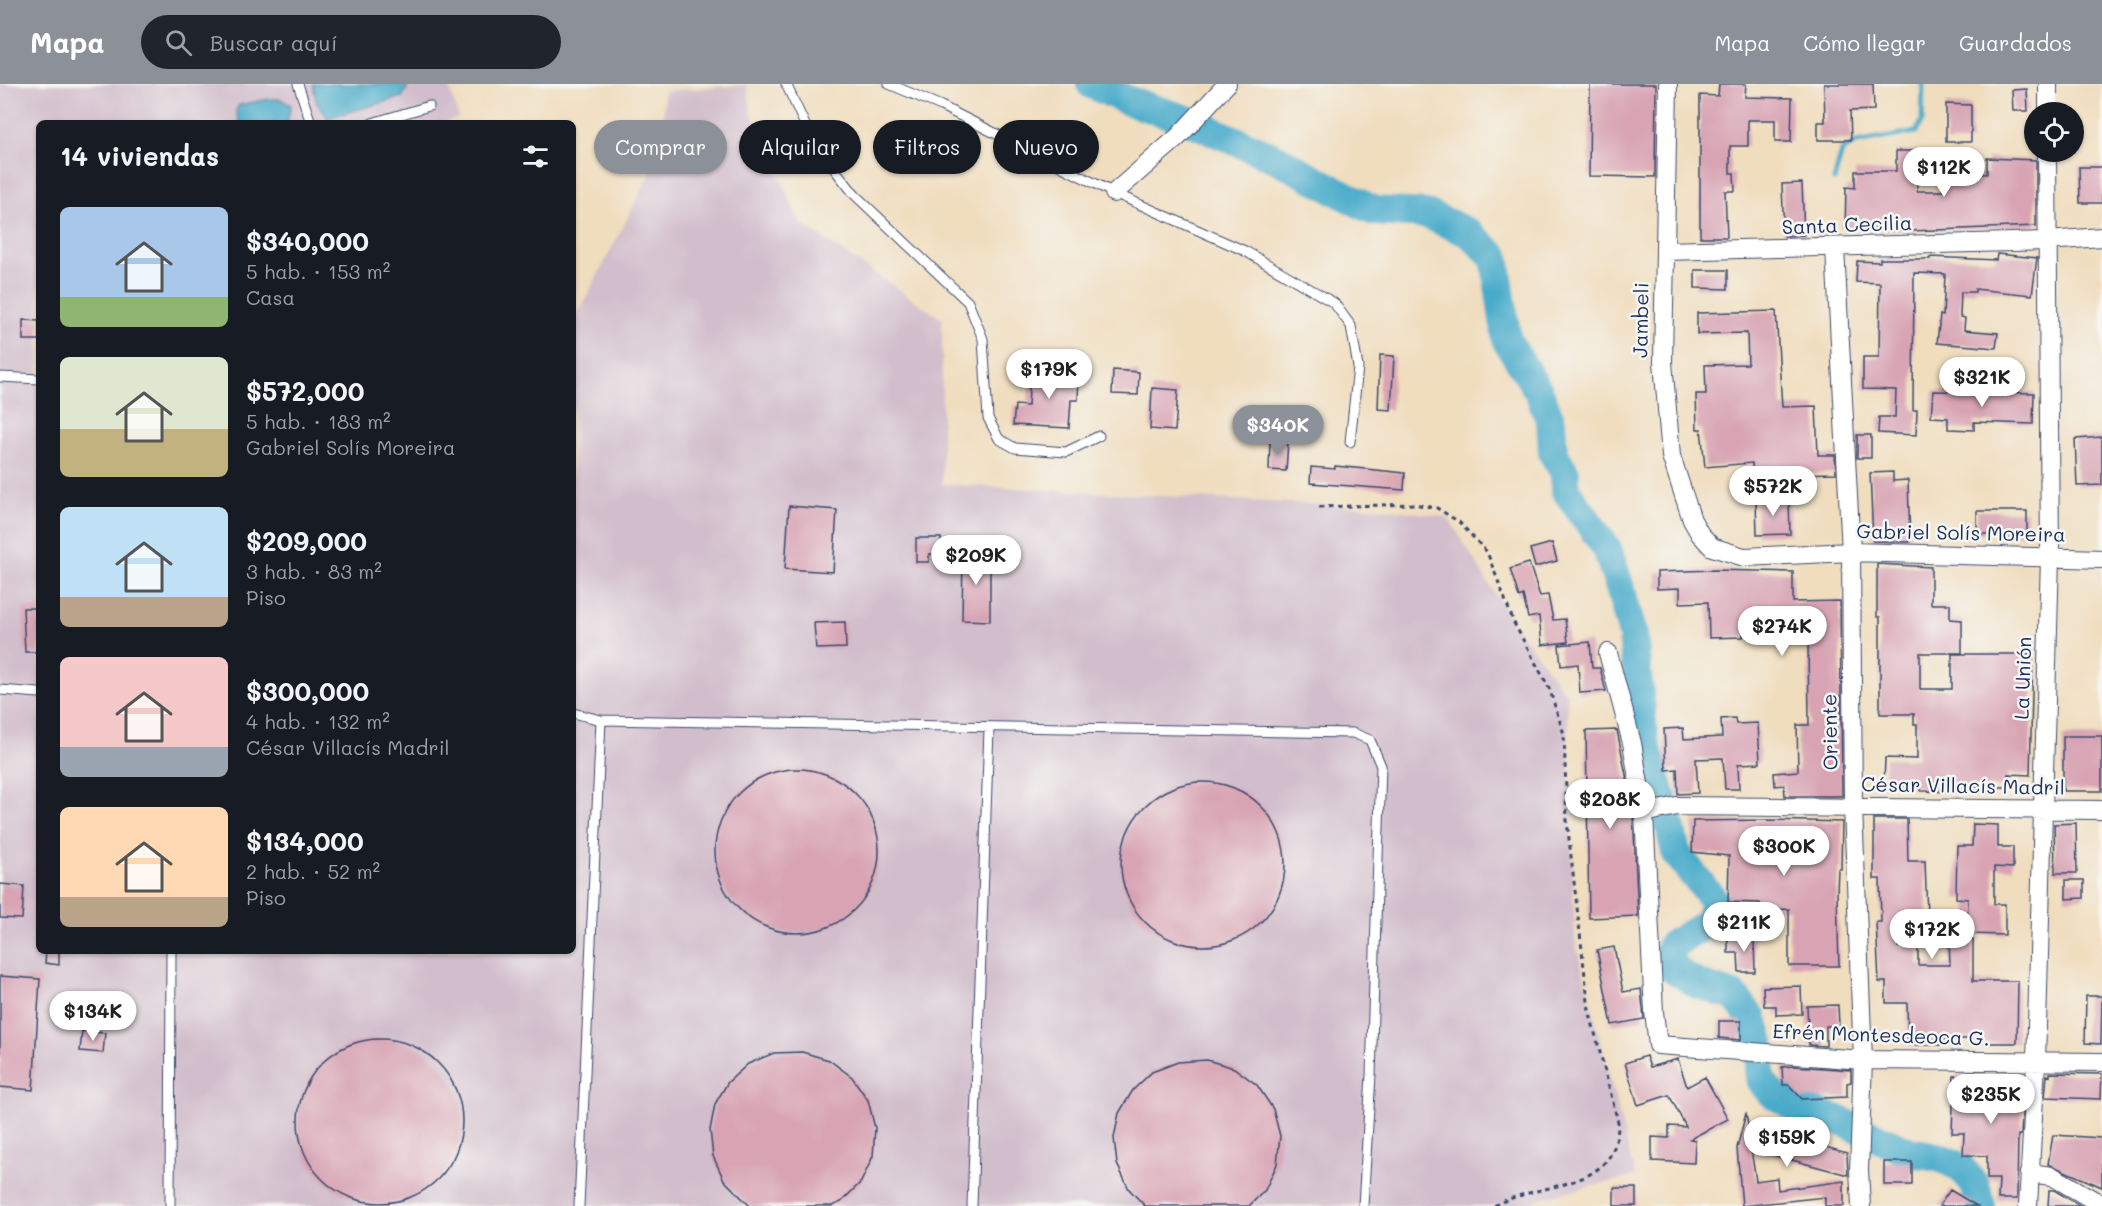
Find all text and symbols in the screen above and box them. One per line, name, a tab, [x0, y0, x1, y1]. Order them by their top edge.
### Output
search box	[141, 15, 561, 69]
text: Mapa	[30, 24, 105, 60]
icon: search	[162, 26, 195, 59]
text: Buscar aquí	[210, 28, 338, 57]
text: Mapa	[1714, 29, 1770, 56]
text: Cómo llegar	[1803, 29, 1926, 56]
text: Guardados	[1959, 29, 2072, 56]
map controls	[2024, 102, 2084, 162]
button: locate	[2024, 102, 2084, 162]
chip: Comprar	[594, 120, 727, 174]
chip: Alquilar	[739, 120, 861, 174]
chip: Filtros	[873, 120, 981, 174]
chip: Nuevo	[993, 120, 1099, 174]
text: 14 viviendas	[60, 139, 219, 173]
icon: filters	[519, 140, 552, 173]
pin: $112K	[1902, 147, 1986, 198]
text: $112K	[1917, 153, 1971, 179]
street label: Santa Cecilia	[1781, 209, 1913, 239]
text: $340,000	[246, 224, 369, 258]
icon: home	[108, 231, 180, 303]
text: 5 hab. · 153 m²	[246, 258, 390, 284]
street label: Jambeli	[1626, 282, 1654, 358]
text: Casa	[246, 284, 295, 310]
pin: $179K	[1007, 349, 1091, 400]
text: $179K	[1020, 355, 1078, 381]
pin: $321K	[1940, 357, 2024, 408]
text: $321K	[1953, 363, 2011, 389]
text: $572,000	[246, 374, 364, 408]
icon: home	[108, 381, 180, 453]
pin: $340K	[1236, 405, 1320, 456]
text: 5 hab. · 183 m²	[246, 408, 391, 434]
text: $340K	[1246, 411, 1310, 437]
text: Gabriel Solís Moreira	[246, 434, 455, 460]
pin: $572K	[1731, 466, 1815, 517]
text: $572K	[1743, 472, 1803, 498]
street label: Gabriel Solís Moreira	[1856, 517, 2066, 547]
text: $209,000	[246, 524, 367, 558]
icon: home	[108, 531, 180, 603]
pin: $209K	[934, 535, 1018, 586]
text: $209K	[945, 541, 1007, 567]
text: 3 hab. · 83 m²	[246, 558, 382, 584]
text: Piso	[246, 584, 286, 610]
pin: $274K	[1740, 606, 1824, 657]
text: $274K	[1752, 612, 1812, 638]
street label: La Unión	[2008, 636, 2036, 720]
text: $300,000	[246, 674, 369, 708]
icon: home	[108, 681, 180, 753]
street label: Oriente	[1815, 693, 1843, 771]
text: 4 hab. · 132 m²	[246, 708, 390, 734]
text: César Villacís Madril	[246, 734, 450, 760]
street label: César Villacís Madril	[1861, 770, 2065, 800]
pin: $208K	[1568, 779, 1652, 830]
text: $208K	[1579, 785, 1641, 811]
text: $134,000	[246, 824, 364, 858]
pin: $300K	[1742, 826, 1826, 877]
icon: home	[108, 831, 180, 903]
text: $300K	[1752, 832, 1816, 858]
text: 2 hab. · 52 m²	[246, 858, 380, 884]
text: Piso	[246, 884, 286, 910]
pin: $211K	[1702, 902, 1786, 953]
text: $211K	[1717, 908, 1771, 934]
pin: $172K	[1890, 909, 1974, 960]
text: $172K	[1904, 915, 1960, 941]
pin: $134K	[51, 991, 135, 1042]
text: $134K	[63, 997, 123, 1023]
street label: Efrén Montesdeoca G.	[1772, 1017, 1990, 1051]
pin: $235K	[1949, 1074, 2033, 1125]
text: $235K	[1961, 1080, 2021, 1106]
pin: $159K	[1745, 1117, 1829, 1168]
text: $159K	[1758, 1123, 1816, 1149]

